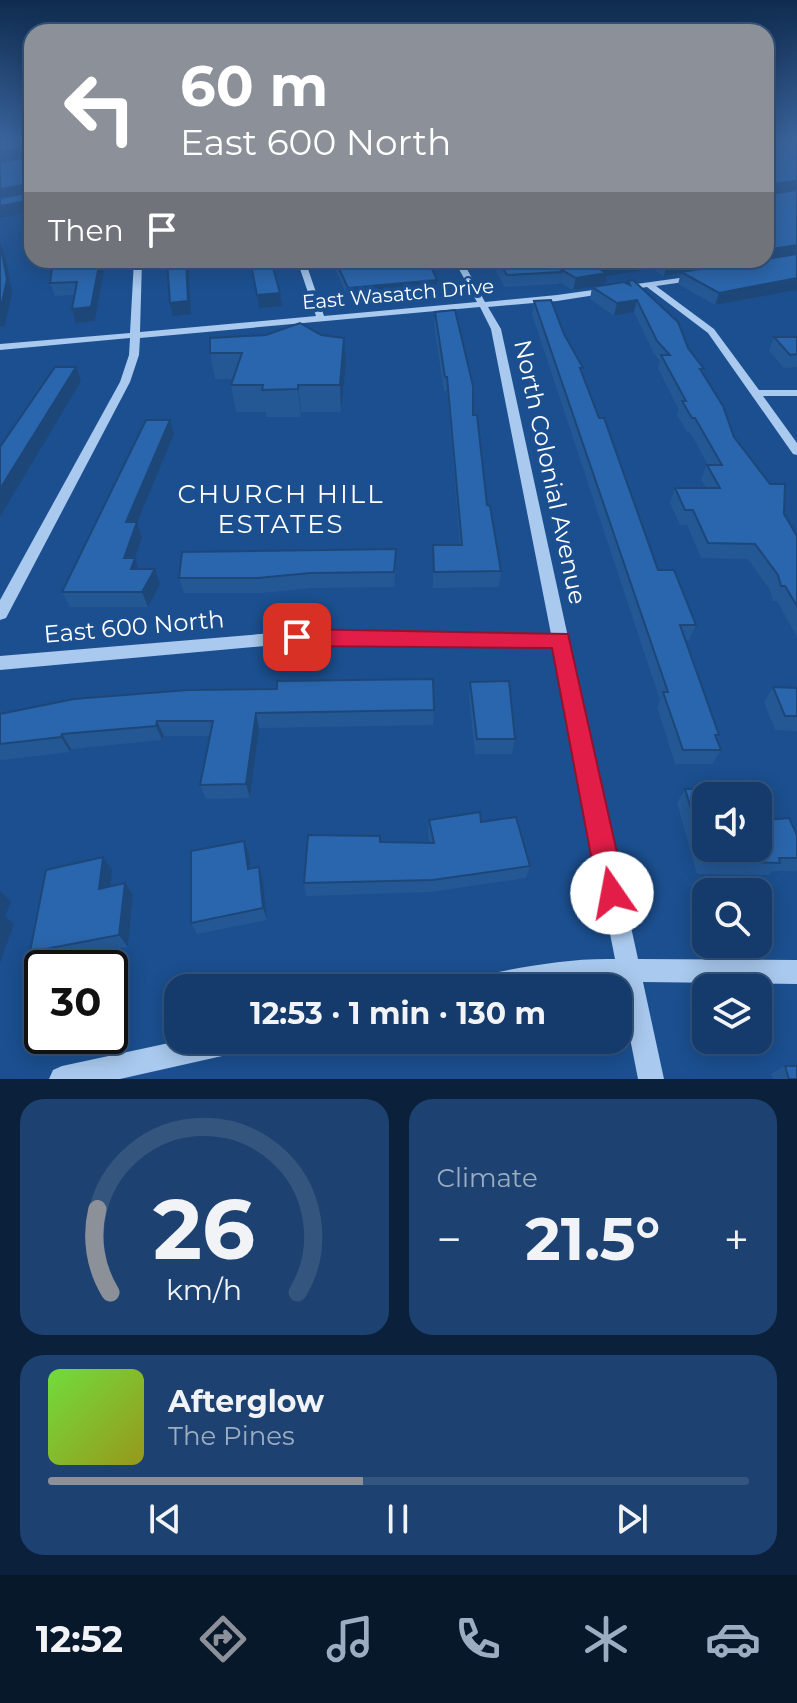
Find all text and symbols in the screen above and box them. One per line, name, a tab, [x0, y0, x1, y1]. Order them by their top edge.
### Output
text: 60 m	[180, 52, 328, 120]
icon: left	[48, 56, 152, 160]
text: East 600 North	[180, 120, 451, 164]
icon: arrive	[140, 208, 184, 252]
text: Then	[48, 212, 124, 249]
street label: East Wasatch Drive	[301, 274, 495, 314]
street label: North Colonial Avenue	[508, 337, 593, 607]
district label: CHURCH HILL ESTATES	[178, 478, 384, 540]
pin	[263, 603, 331, 671]
street label: East 600 North	[43, 604, 225, 649]
icon: arrive	[275, 615, 319, 659]
map controls	[692, 782, 772, 1054]
button: sound	[692, 782, 772, 862]
position arrow	[570, 851, 654, 935]
button: search	[692, 878, 772, 958]
speed limit sign: 30	[24, 950, 128, 1054]
button: layers	[692, 974, 772, 1054]
text: 12:53 · 1 min · 130 m	[250, 995, 546, 1032]
text: Climate	[437, 1162, 538, 1194]
text: 26	[153, 1178, 255, 1280]
text: 21.5°	[525, 1202, 660, 1275]
text: −	[437, 1212, 462, 1266]
text: +	[724, 1212, 749, 1266]
text: km/h	[166, 1272, 242, 1307]
text: Afterglow	[168, 1383, 324, 1420]
text: The Pines	[168, 1420, 295, 1452]
icon: previous	[143, 1497, 187, 1541]
icon: pause	[376, 1497, 420, 1541]
icon: next	[610, 1497, 654, 1541]
icon: directions	[195, 1611, 251, 1667]
icon: music	[322, 1611, 378, 1667]
icon: phone	[450, 1611, 506, 1667]
icon: climate	[578, 1611, 634, 1667]
icon: car	[705, 1611, 761, 1667]
text: 12:52	[36, 1617, 123, 1661]

